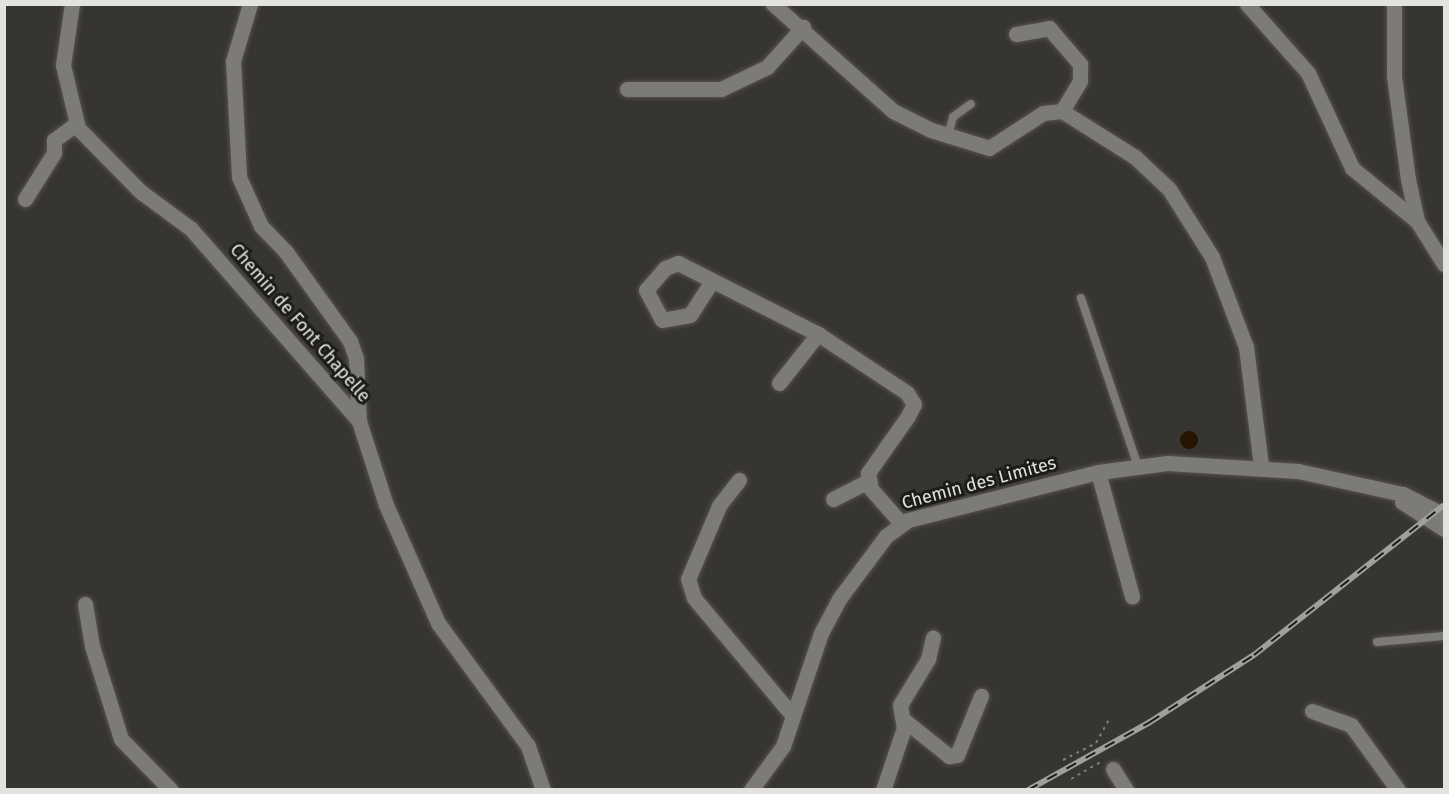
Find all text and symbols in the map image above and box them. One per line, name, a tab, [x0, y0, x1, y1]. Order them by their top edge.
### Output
street label: Chemin de Font Chapelle	[225, 239, 375, 407]
street label: Chemin des Limites	[900, 452, 1058, 514]

